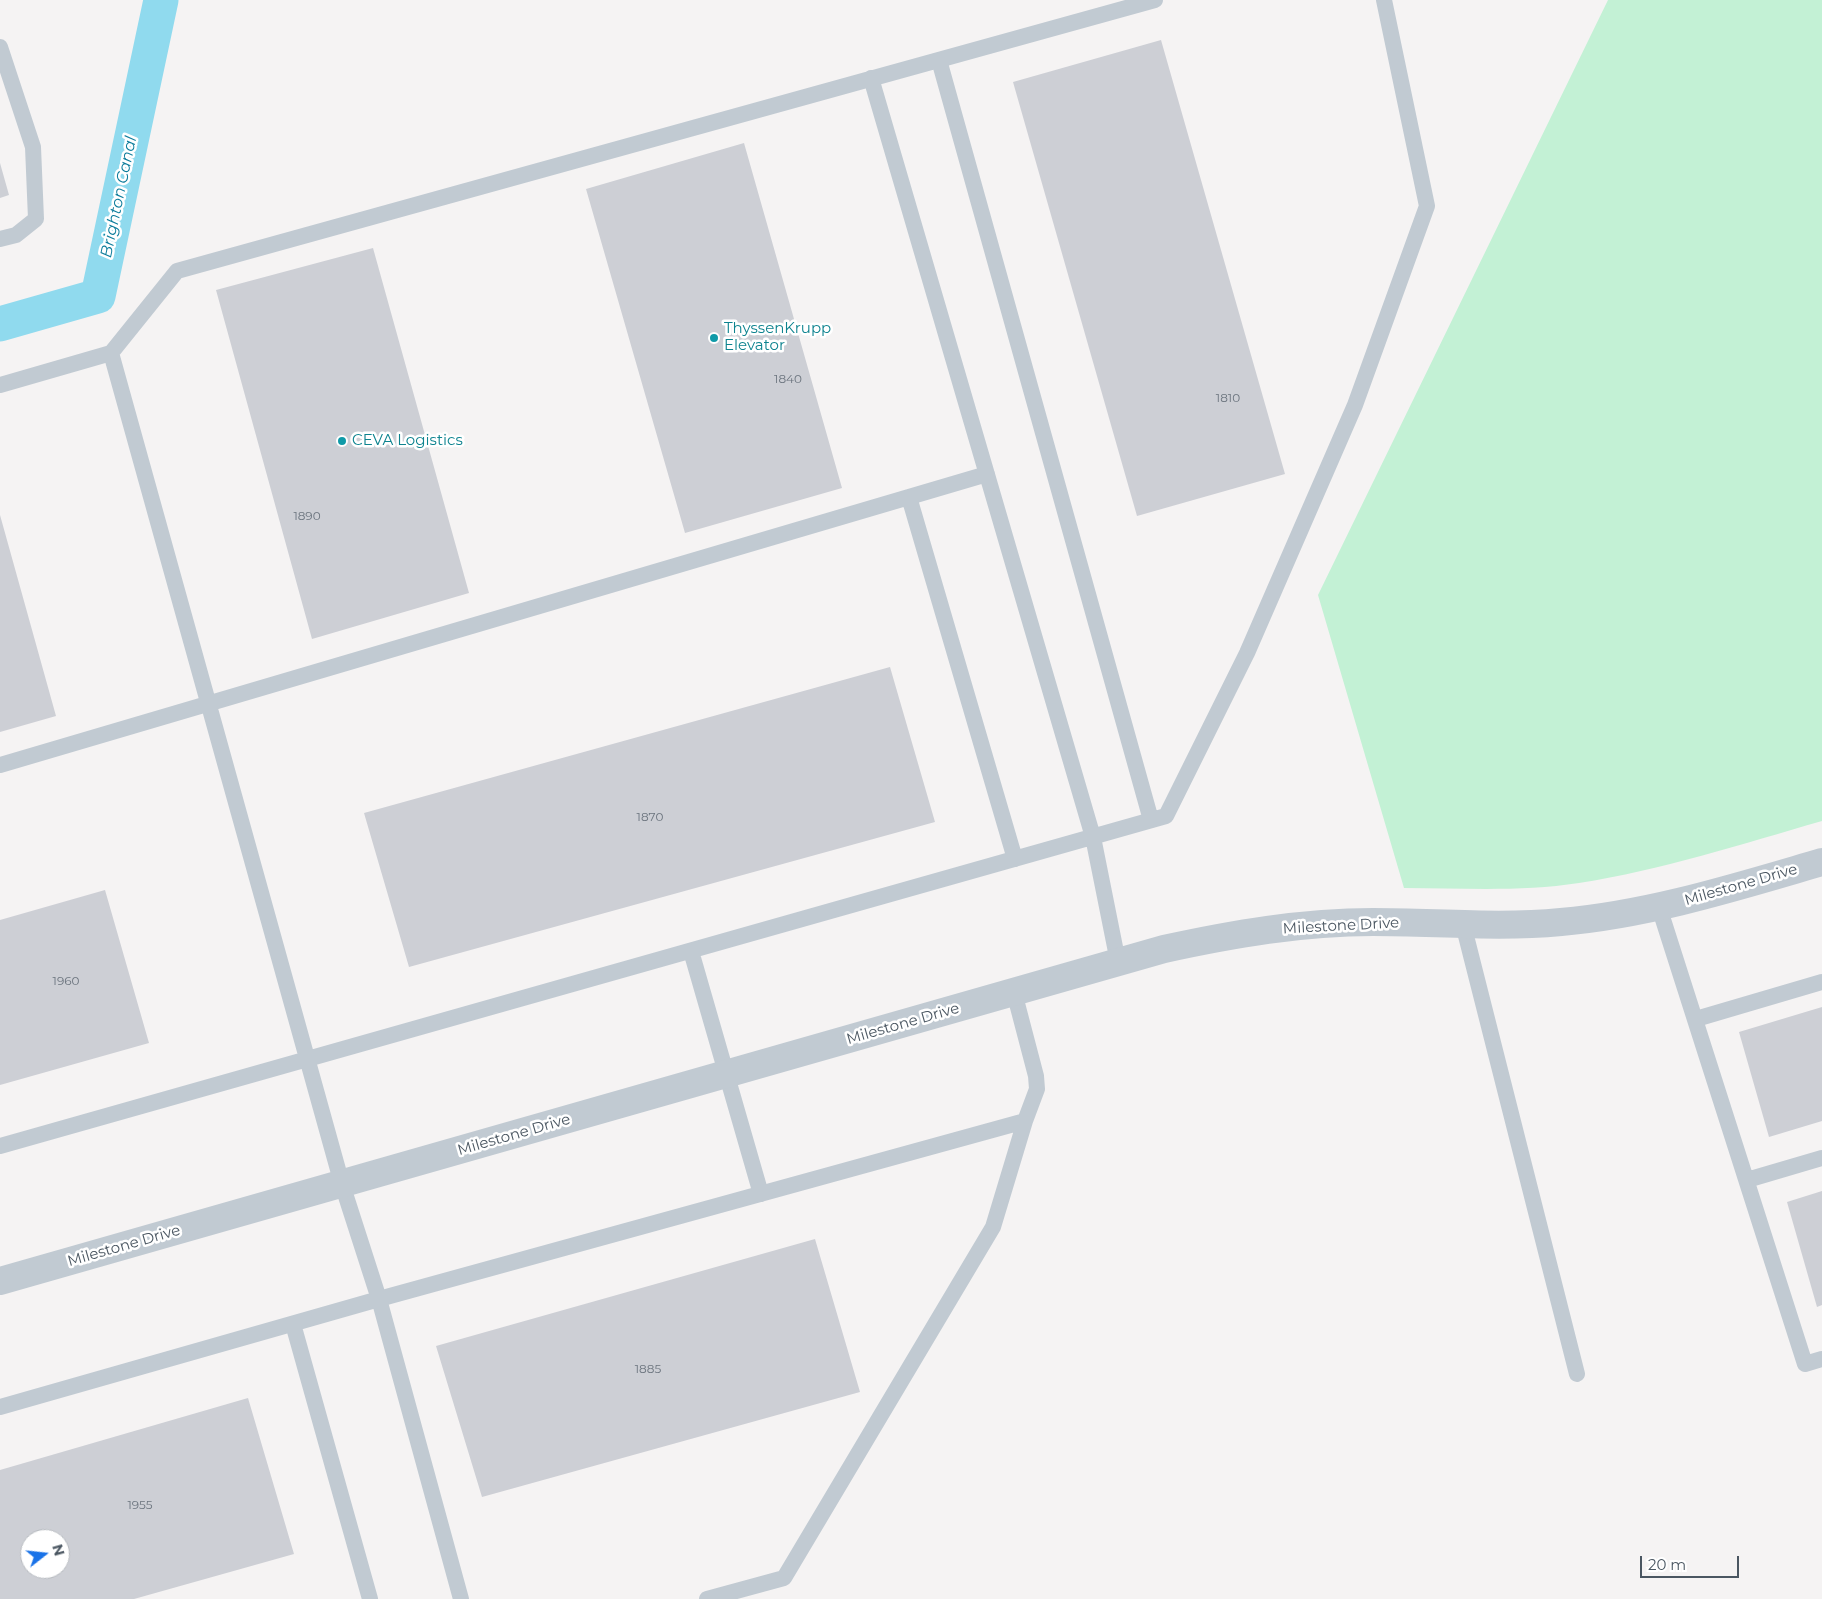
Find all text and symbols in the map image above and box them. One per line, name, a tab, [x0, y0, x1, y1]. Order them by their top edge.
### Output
water label: Brighton Canal	[97, 135, 141, 259]
place label: ThyssenKrupp Elevator	[724, 320, 831, 355]
marker: ThyssenKrupp Elevator	[708, 332, 720, 344]
house number: 1840	[774, 372, 802, 386]
house number: 1810	[1216, 391, 1240, 405]
place label: CEVA Logistics	[352, 432, 463, 450]
marker: CEVA Logistics	[336, 435, 348, 447]
house number: 1890	[293, 509, 321, 523]
house number: 1870	[637, 810, 663, 824]
street label: Milestone Drive	[1683, 860, 1799, 910]
street label: Milestone Drive	[1282, 914, 1400, 938]
house number: 1960	[53, 974, 79, 988]
street label: Milestone Drive	[845, 999, 961, 1049]
street label: Milestone Drive	[456, 1110, 572, 1160]
street label: Milestone Drive	[66, 1221, 182, 1271]
house number: 1885	[635, 1362, 661, 1376]
house number: 1955	[127, 1498, 153, 1512]
north arrow	[20, 1529, 70, 1579]
text: N	[48, 1542, 69, 1558]
scale bar	[1642, 1546, 1741, 1578]
text: 20 m	[1648, 1555, 1686, 1574]

